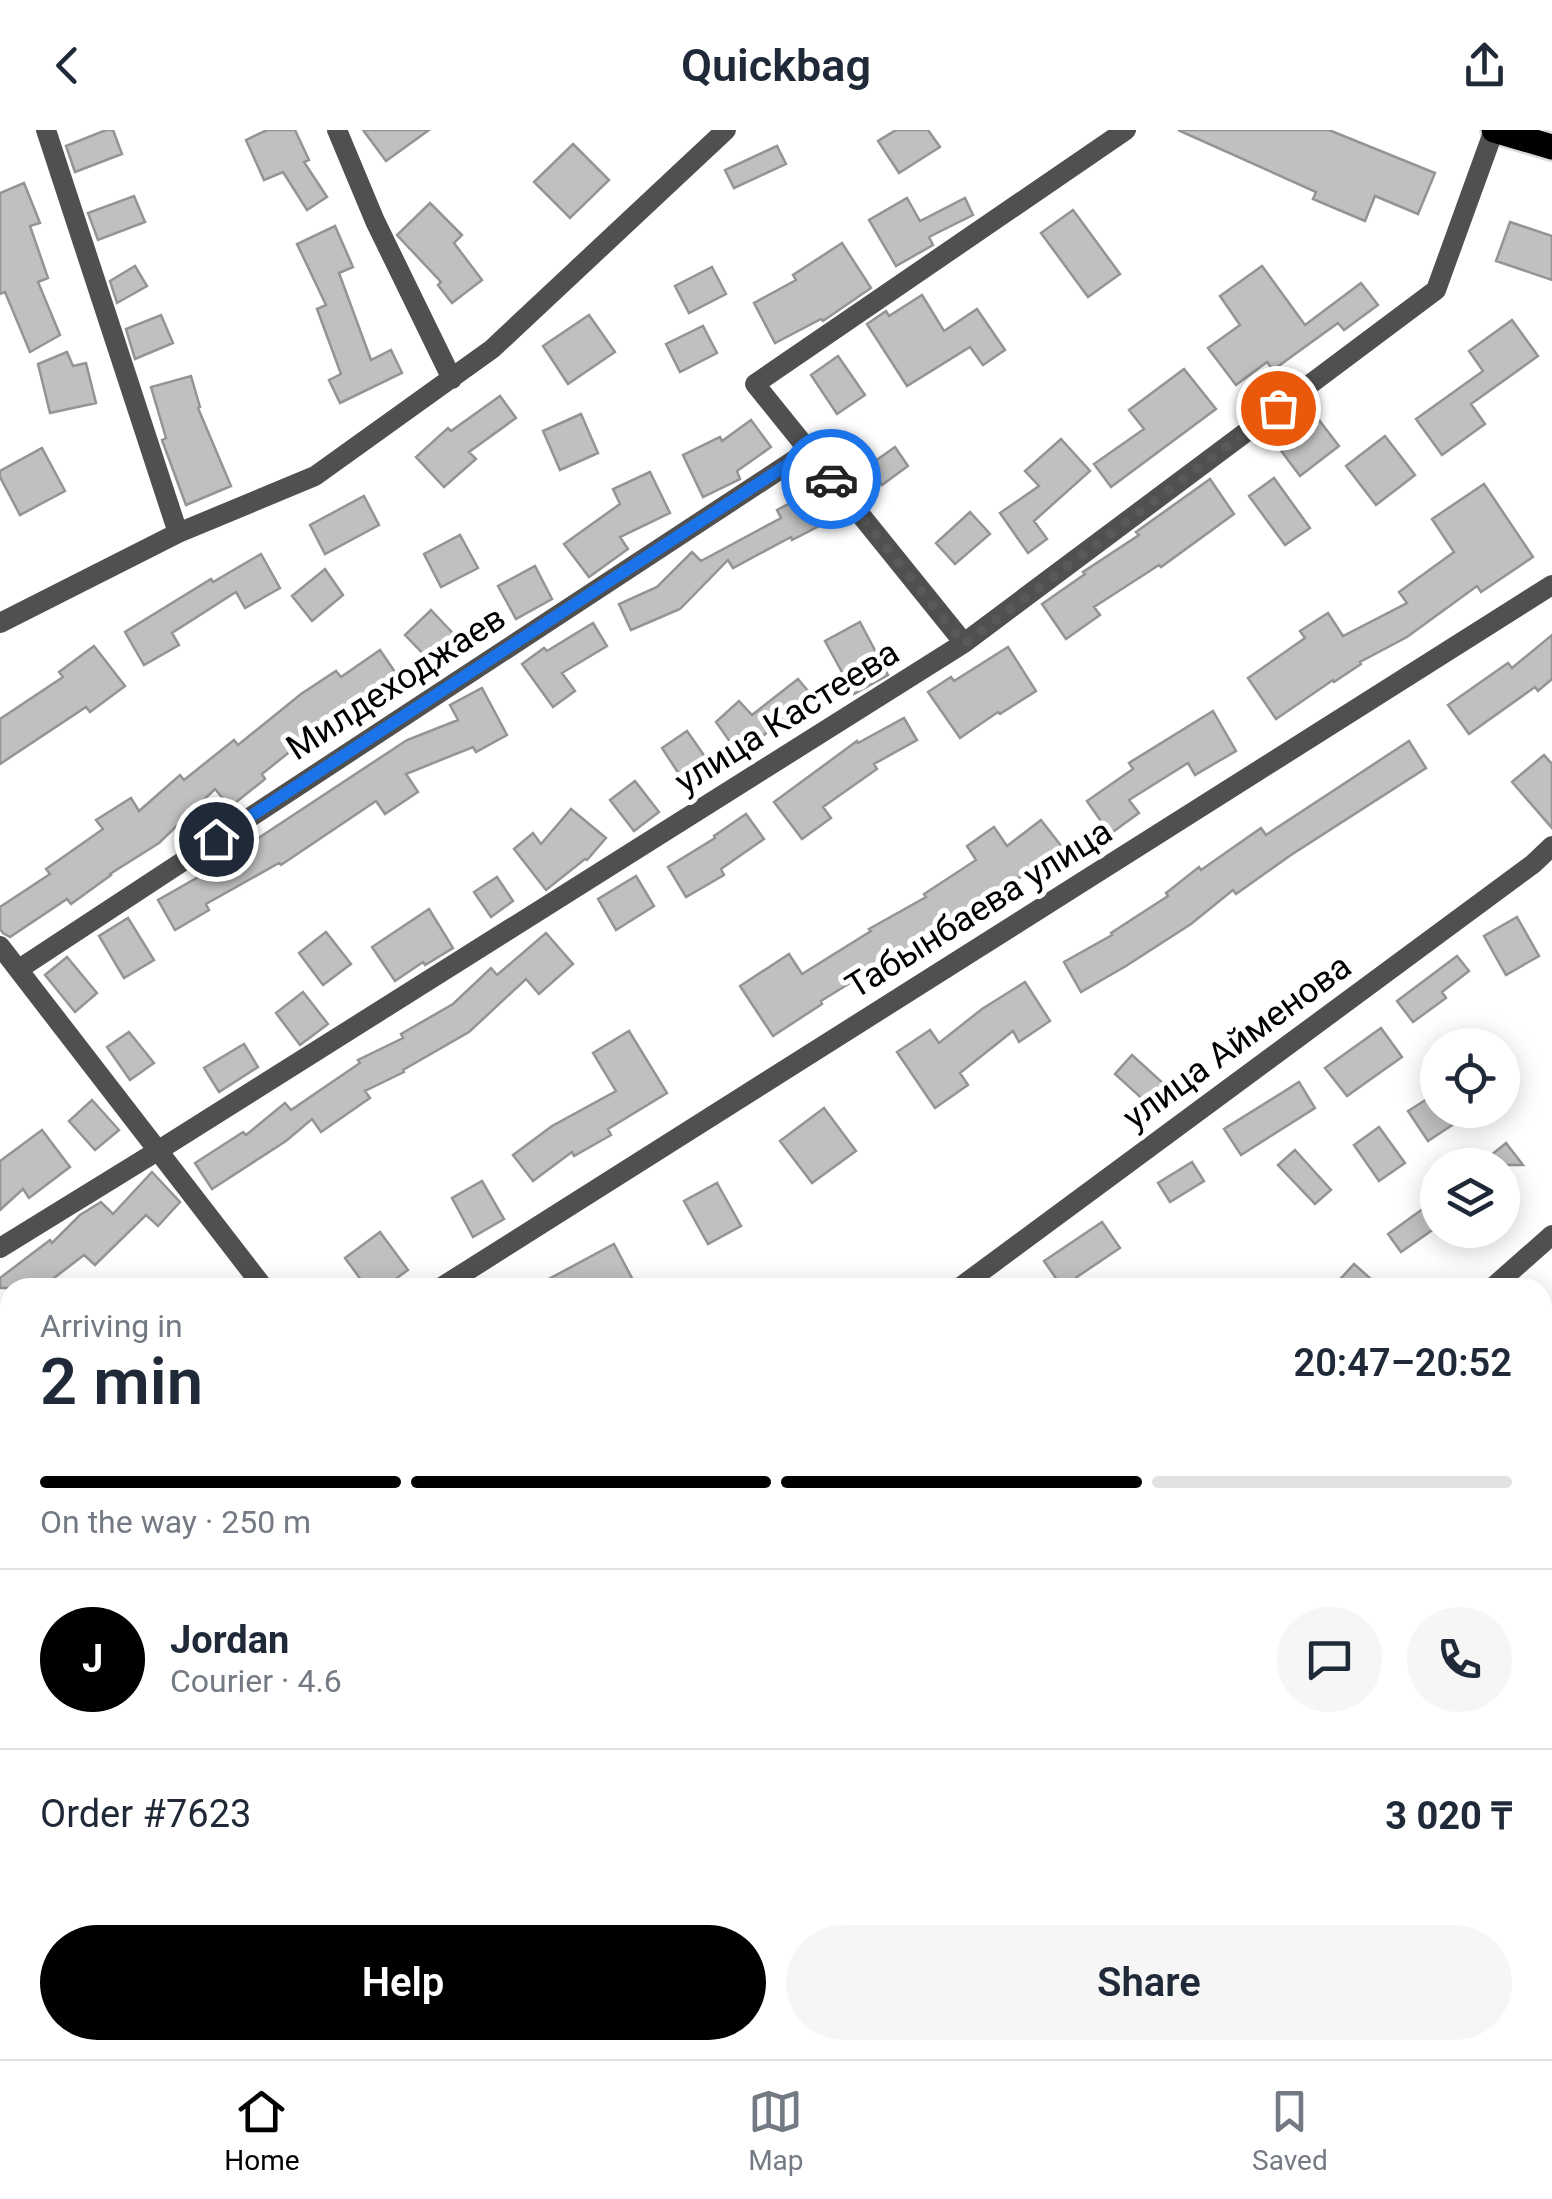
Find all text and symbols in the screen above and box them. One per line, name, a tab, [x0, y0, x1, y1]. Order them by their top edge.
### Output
icon: back	[40, 38, 95, 93]
icon: share	[1457, 38, 1512, 93]
text: Quickbag	[681, 39, 871, 92]
pin	[1236, 366, 1321, 451]
icon: bag	[1251, 381, 1306, 436]
courier	[781, 429, 881, 529]
icon: car	[804, 452, 859, 507]
street label: Милдеходжаев	[279, 597, 513, 769]
street label: улица Кастеева	[667, 632, 907, 802]
pin	[174, 797, 259, 882]
street label: Табынбаева улица	[839, 811, 1119, 1007]
icon: home	[189, 812, 244, 867]
street label: улица Айменова	[1115, 946, 1359, 1138]
map controls	[1420, 1028, 1520, 1248]
button: locate	[1420, 1028, 1520, 1128]
button: layers	[1420, 1148, 1520, 1248]
text: Arriving in	[40, 1307, 183, 1345]
text: 20:47–20:52	[1293, 1341, 1512, 1385]
text: 2 min	[40, 1344, 203, 1420]
text: On the way · 250 m	[40, 1503, 311, 1541]
button: chat	[1277, 1607, 1382, 1712]
button: phone	[1407, 1607, 1512, 1712]
text: Jordan	[170, 1618, 289, 1662]
text: J	[82, 1637, 103, 1681]
text: Courier · 4.6	[170, 1662, 342, 1700]
text: Order #7623	[40, 1792, 251, 1836]
text: 3 020 ₸	[1385, 1794, 1512, 1838]
button: Help	[40, 1925, 766, 2040]
button: Share	[786, 1925, 1512, 2040]
tab: Home	[224, 2084, 300, 2177]
tab: Map	[748, 2084, 804, 2177]
tab: Saved	[1252, 2084, 1328, 2177]

